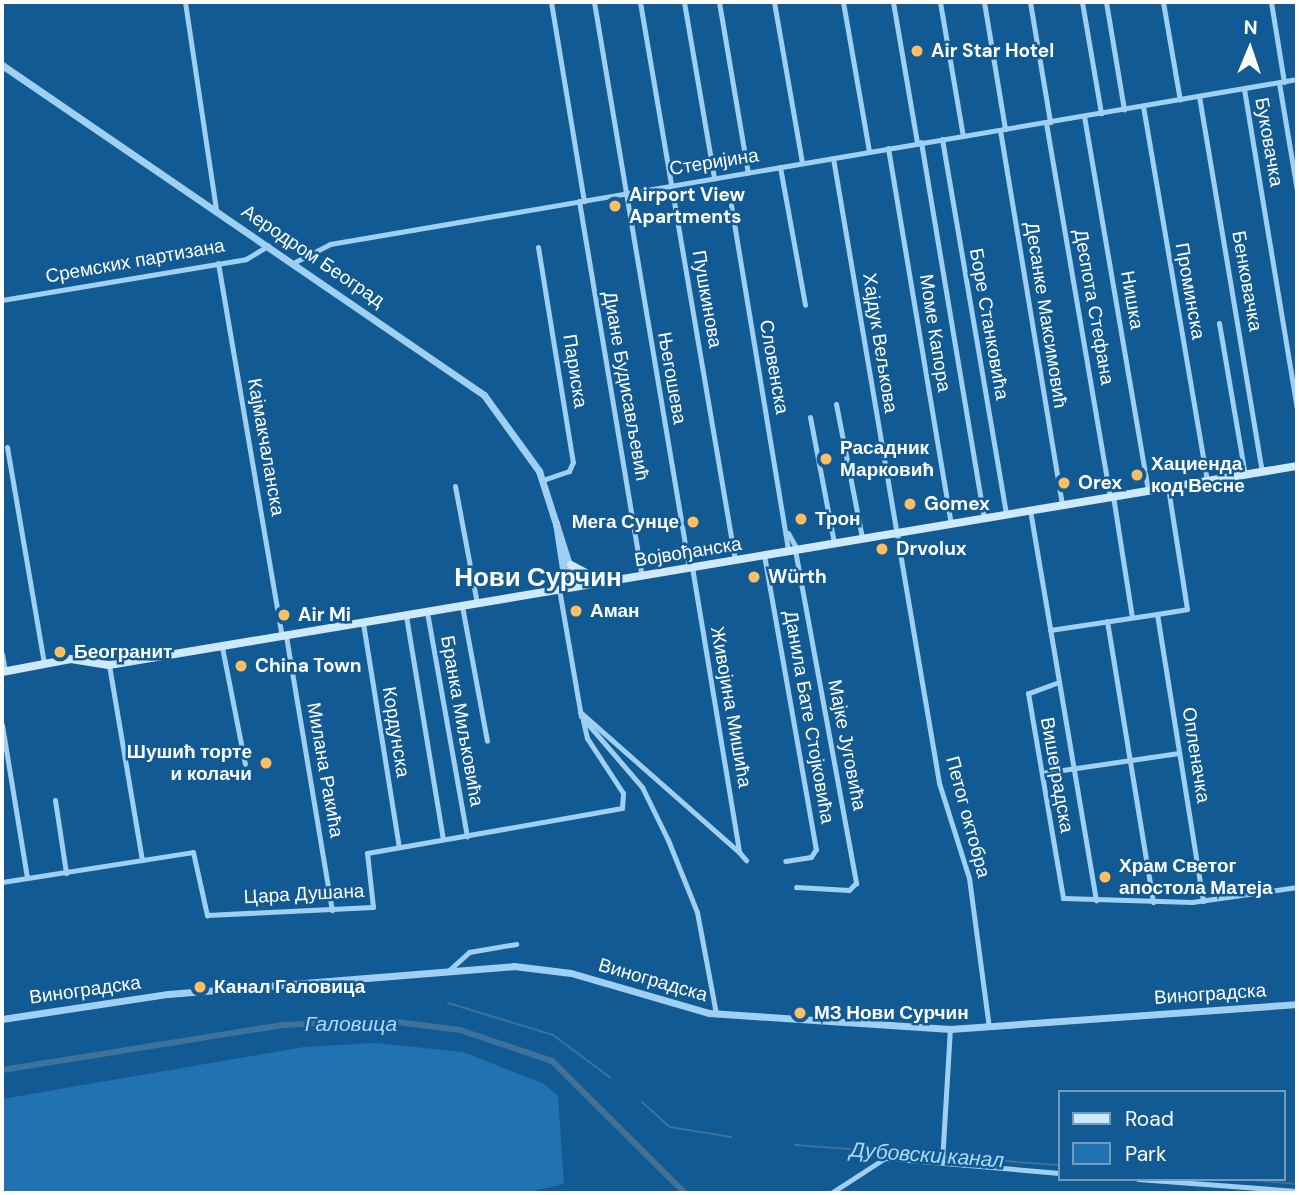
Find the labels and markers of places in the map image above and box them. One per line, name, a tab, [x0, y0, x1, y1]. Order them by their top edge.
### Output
place label: Air Star Hotel	[931, 40, 1054, 62]
marker: Air Star Hotel	[909, 43, 925, 59]
place label: Airport View Apartments	[629, 184, 745, 228]
marker: Airport View Apartments	[607, 198, 623, 214]
place label: Расадник Марковић	[840, 437, 934, 481]
marker: Расадник Марковић	[818, 451, 834, 467]
place label: Хациенда код Весне	[1151, 453, 1245, 497]
marker: Хациенда код Весне	[1129, 467, 1145, 483]
place label: Orex	[1078, 472, 1122, 494]
marker: Orex	[1056, 475, 1072, 491]
place label: Gomex	[924, 493, 990, 515]
marker: Gomex	[902, 496, 918, 512]
place label: Трон	[815, 508, 861, 530]
place label: Мега Сунце	[572, 511, 679, 533]
marker: Трон	[793, 511, 809, 527]
marker: Мега Сунце	[685, 514, 701, 530]
place label: Drvolux	[896, 538, 967, 560]
marker: Drvolux	[874, 541, 890, 557]
place label: Würth	[768, 566, 827, 588]
marker: Würth	[746, 569, 762, 585]
place label: Аман	[590, 600, 640, 622]
marker: Аман	[568, 603, 584, 619]
place label: Air Mi	[298, 604, 351, 626]
marker: Air Mi	[276, 607, 292, 623]
place label: Београнит	[74, 641, 172, 663]
marker: Београнит	[52, 644, 68, 660]
place label: China Town	[255, 655, 361, 677]
marker: China Town	[233, 658, 249, 674]
place label: Шушић торте и колачи	[127, 741, 252, 785]
marker: Шушић торте и колачи	[258, 755, 274, 771]
place label: Храм Светог апостола Матеја	[1119, 855, 1273, 899]
marker: Храм Светог апостола Матеја	[1097, 869, 1113, 885]
place label: Канал Галовица	[214, 976, 365, 998]
marker: Канал Галовица	[192, 979, 208, 995]
place label: МЗ Нови Сурчин	[814, 1002, 969, 1024]
marker: МЗ Нови Сурчин	[792, 1005, 808, 1021]

